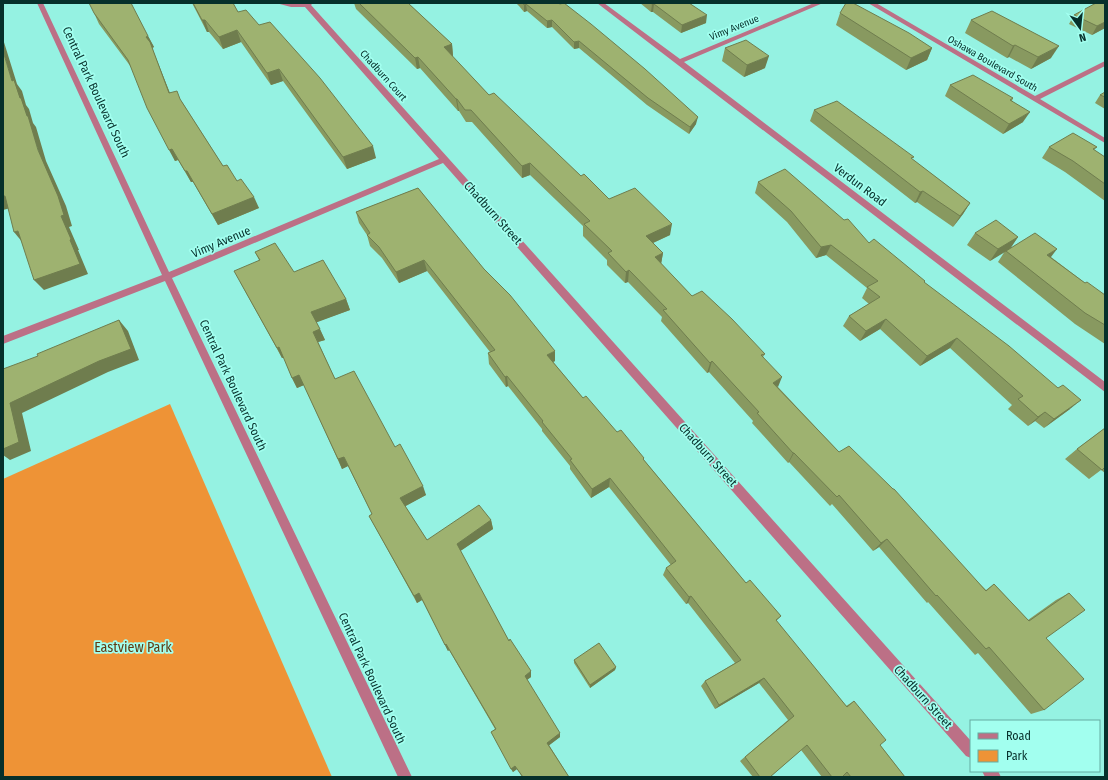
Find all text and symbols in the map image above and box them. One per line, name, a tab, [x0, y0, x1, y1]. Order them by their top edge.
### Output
north arrow	[1060, 8, 1100, 48]
street label: Vimy Avenue	[708, 13, 761, 43]
street label: Central Park Boulevard South	[59, 24, 133, 160]
text: N	[1078, 30, 1087, 44]
street label: Oshawa Boulevard South	[945, 33, 1040, 95]
street label: Chadburn Court	[357, 48, 410, 104]
street label: Verdun Road	[831, 161, 889, 209]
street label: Chadburn Street	[461, 179, 525, 248]
street label: Vimy Avenue	[189, 223, 253, 261]
street label: Central Park Boulevard South	[196, 317, 270, 453]
street label: Chadburn Street	[676, 421, 740, 490]
street label: Central Park Boulevard South	[335, 610, 409, 746]
park label: Eastview Park	[94, 639, 172, 656]
street label: Chadburn Street	[891, 663, 955, 732]
legend	[970, 720, 1100, 772]
text: Road	[1006, 729, 1031, 743]
text: Park	[1006, 749, 1028, 763]

